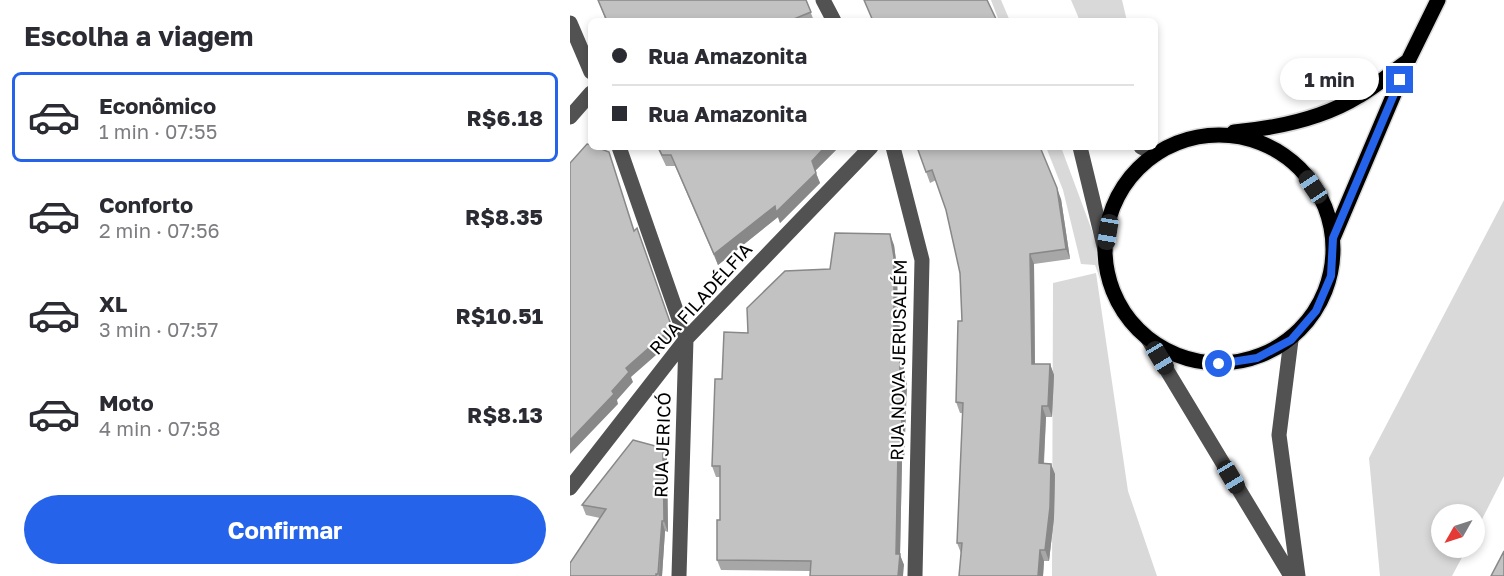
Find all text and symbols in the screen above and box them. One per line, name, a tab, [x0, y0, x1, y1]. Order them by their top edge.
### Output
text: Escolha a viagem	[24, 20, 253, 52]
text: Rua Amazonita	[648, 42, 807, 69]
callout: 1 min	[1280, 59, 1379, 101]
route end	[1386, 66, 1413, 93]
text: 1 min	[1304, 67, 1355, 91]
icon: car	[27, 90, 81, 144]
text: Econômico	[99, 92, 216, 119]
text: Rua Amazonita	[648, 100, 807, 127]
text: R$6.18	[467, 104, 543, 131]
text: 1 min · 07:55	[99, 119, 217, 143]
car	[1295, 167, 1331, 207]
icon: car	[27, 189, 81, 243]
text: Conforto	[99, 191, 193, 218]
text: R$8.35	[465, 203, 543, 230]
car	[1096, 213, 1120, 251]
text: 2 min · 07:56	[99, 218, 220, 242]
street label: RUA FILADÉLFIA	[644, 238, 756, 359]
street label: RUA NOVA JERUSALÉM	[885, 259, 911, 461]
icon: car	[27, 288, 81, 342]
text: XL	[99, 290, 127, 317]
text: R$10.51	[456, 302, 543, 329]
text: 3 min · 07:57	[99, 317, 218, 341]
car	[1143, 338, 1177, 378]
route start	[1205, 350, 1232, 377]
icon: car	[27, 387, 81, 441]
text: Moto	[99, 389, 154, 416]
street label: RUA JERICÓ	[649, 392, 675, 498]
text: R$8.13	[467, 401, 543, 428]
text: 4 min · 07:58	[99, 416, 220, 440]
car	[1214, 457, 1248, 497]
button: Confirmar	[24, 495, 546, 564]
north arrow	[1431, 504, 1485, 558]
map controls	[1431, 504, 1485, 558]

